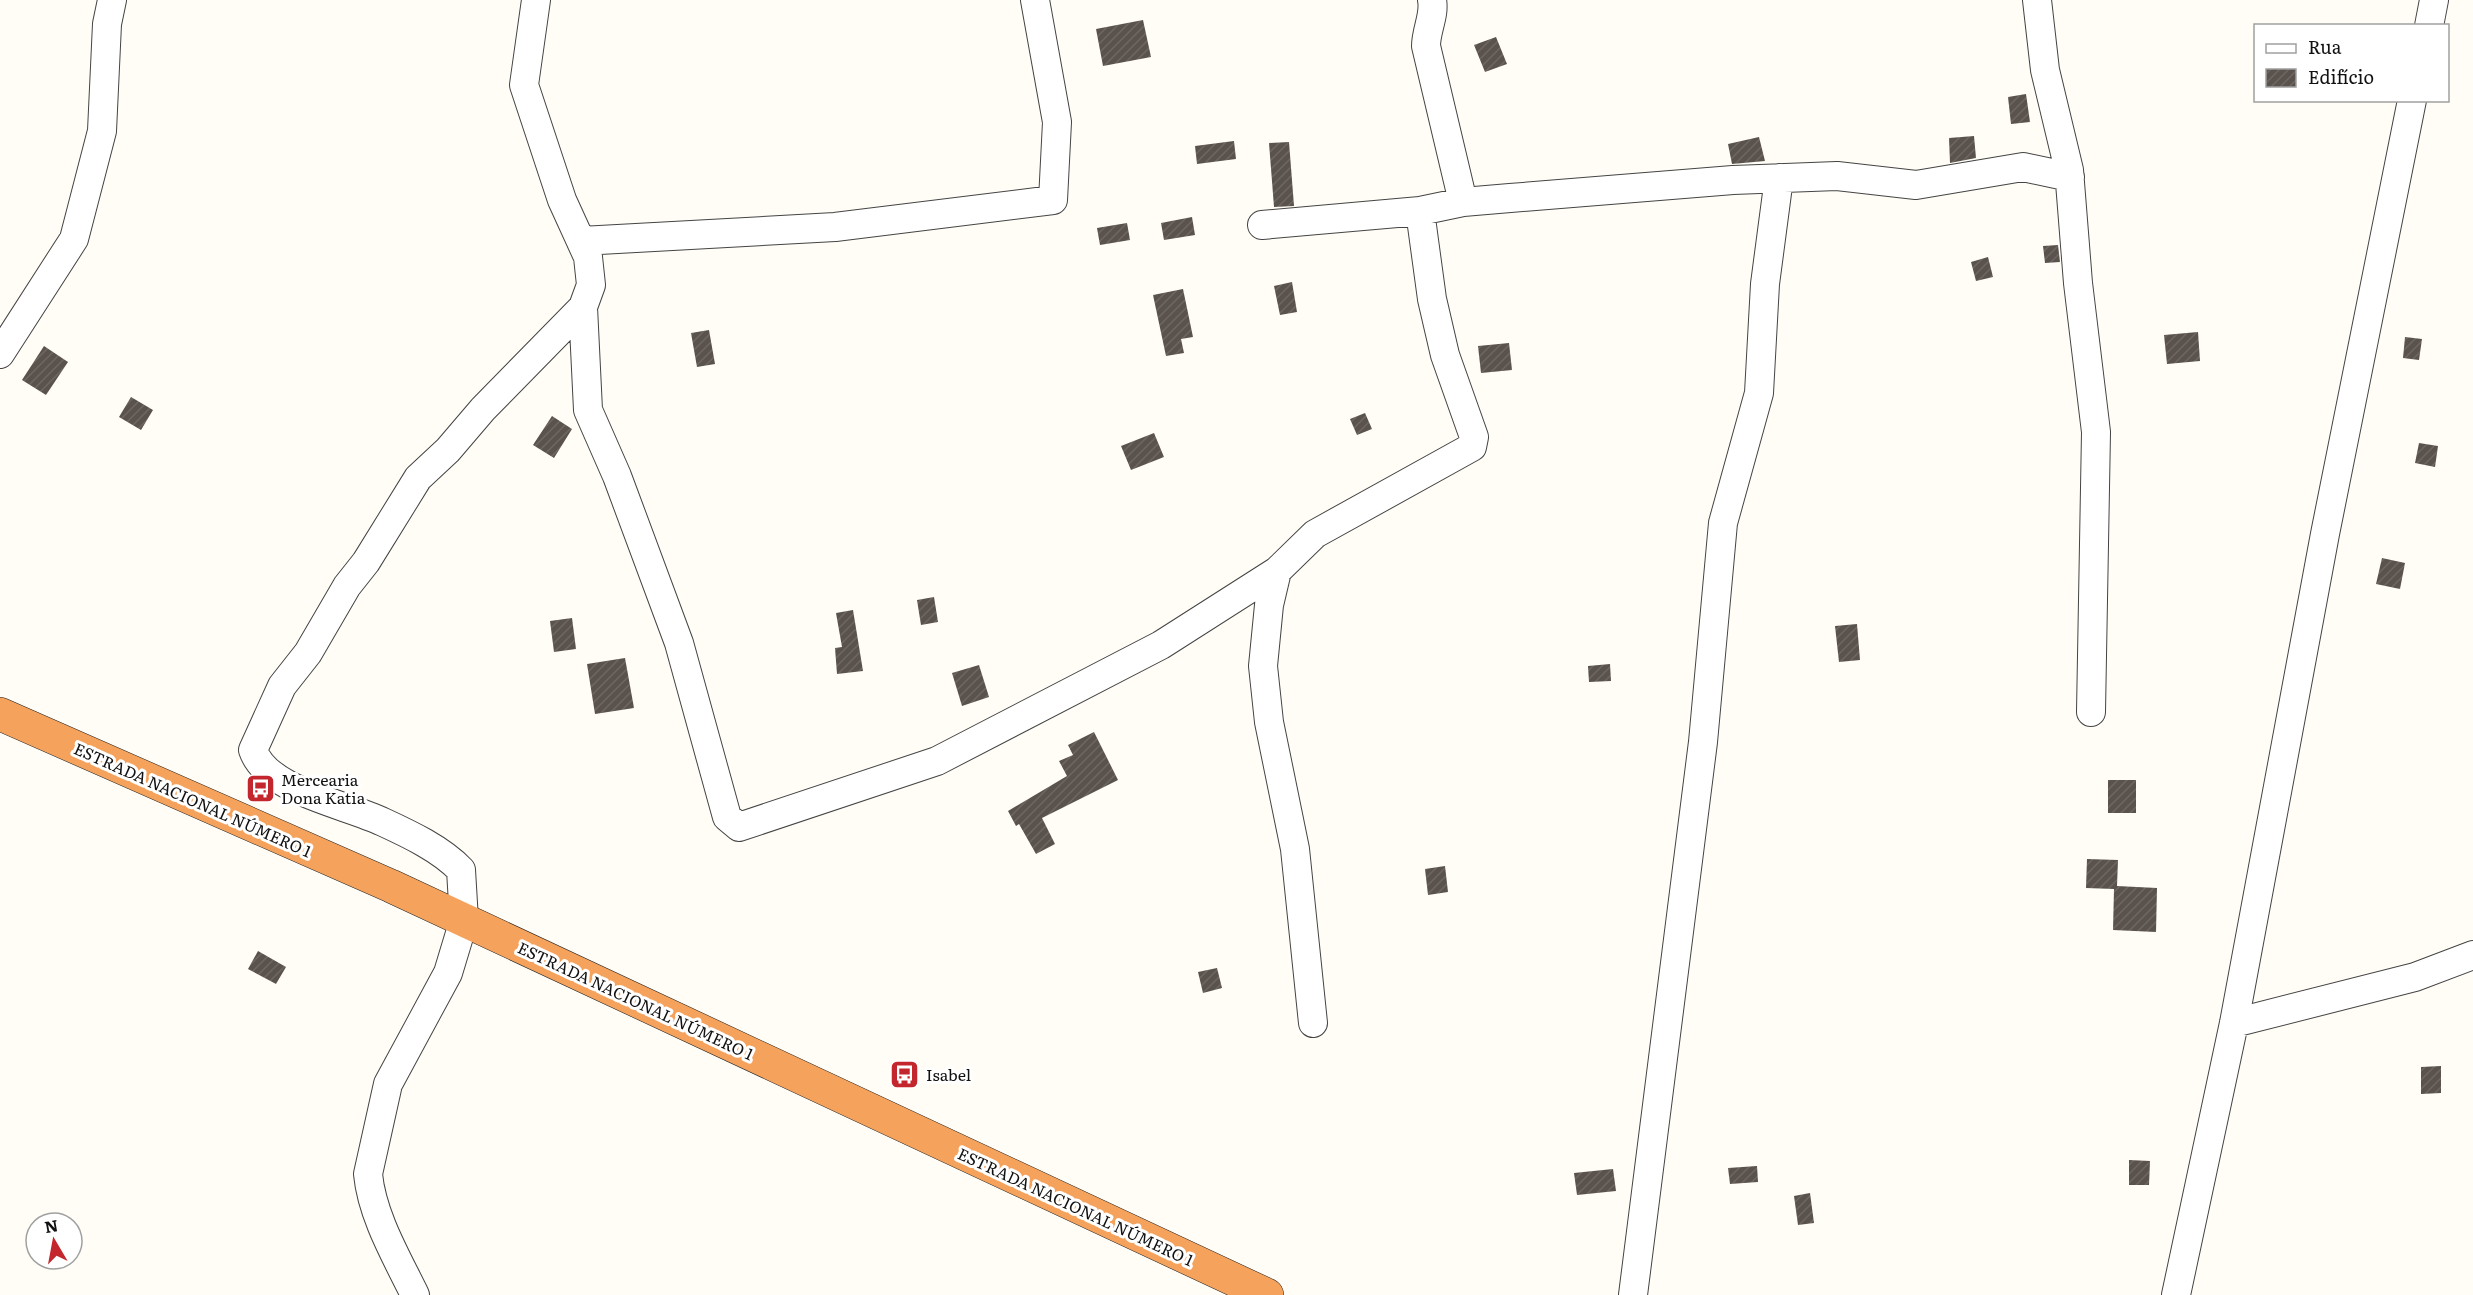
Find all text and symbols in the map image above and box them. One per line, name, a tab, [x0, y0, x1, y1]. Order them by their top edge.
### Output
legend	[2254, 24, 2449, 102]
text: Rua	[2308, 33, 2342, 60]
text: Edifício	[2308, 63, 2374, 90]
street label: ESTRADA NACIONAL NÚMERO 1	[70, 736, 316, 863]
place label: Mercearia Dona Katia	[281, 767, 366, 809]
bus stop icon: Mercearia Dona Katia	[244, 772, 276, 804]
street label: ESTRADA NACIONAL NÚMERO 1	[514, 935, 758, 1066]
bus stop icon: Isabel	[889, 1058, 921, 1090]
place label: Isabel	[926, 1062, 971, 1086]
street label: ESTRADA NACIONAL NÚMERO 1	[954, 1141, 1198, 1272]
north arrow	[24, 1211, 84, 1271]
text: N	[43, 1212, 60, 1238]

